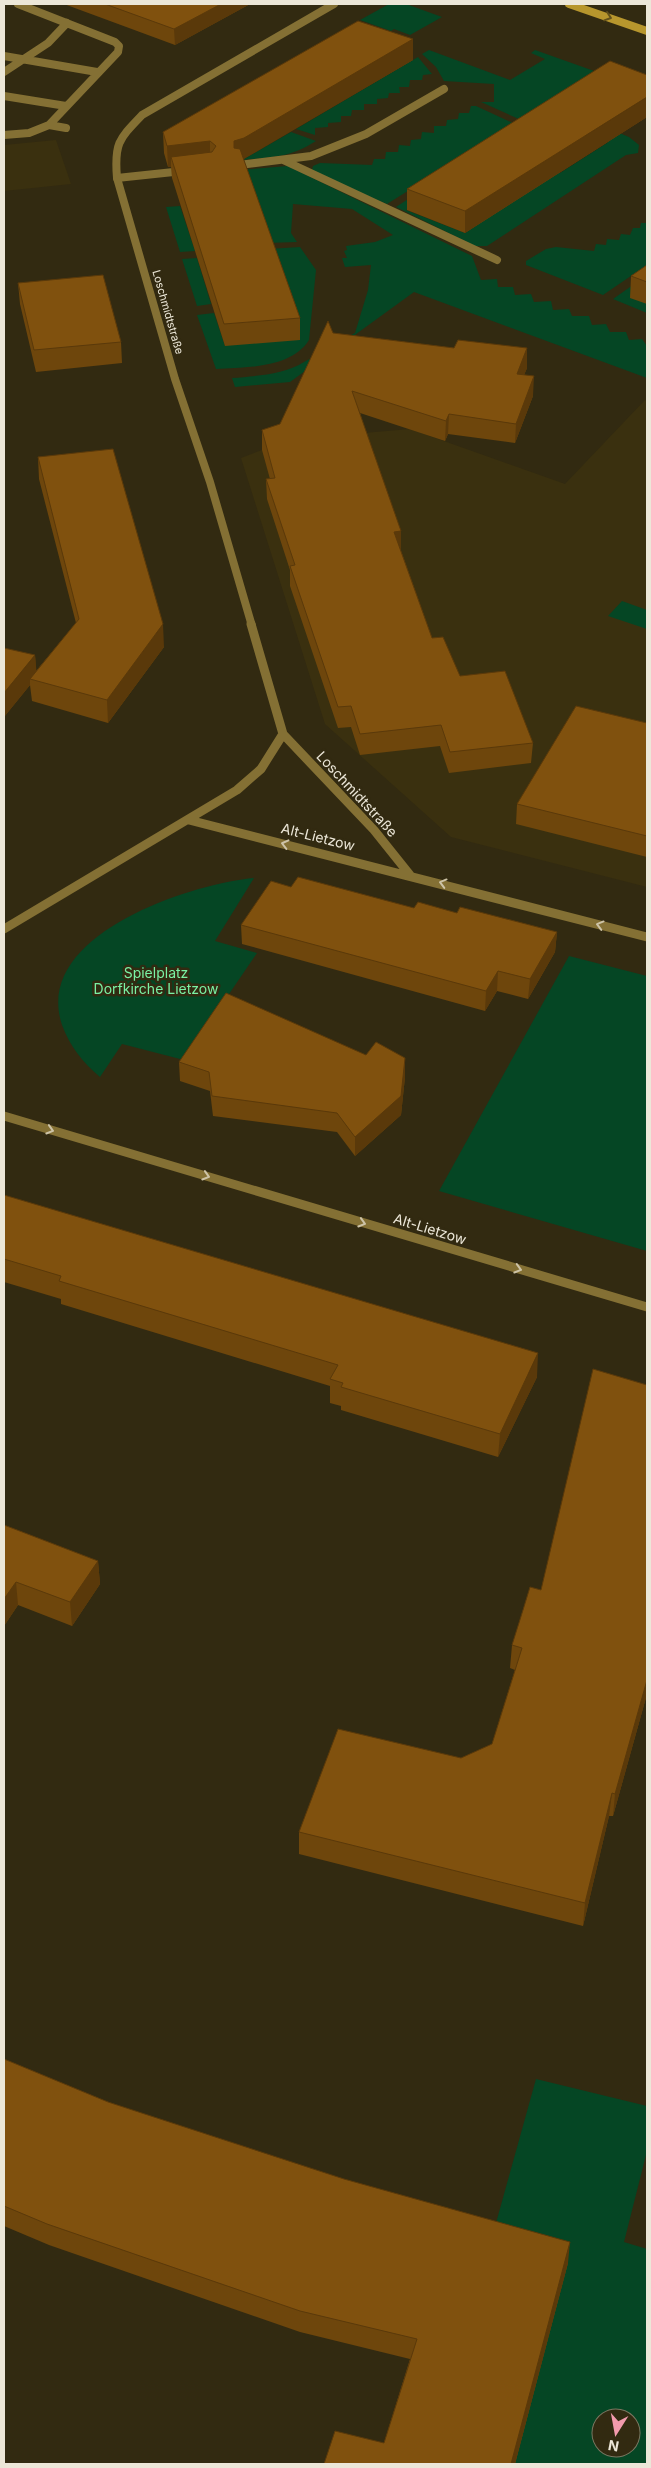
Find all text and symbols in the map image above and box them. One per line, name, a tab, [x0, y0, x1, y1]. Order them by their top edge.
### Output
one-way arrow	[604, 11, 612, 21]
street label: Loschmidtstraße	[149, 268, 187, 356]
street label: Loschmidtstraße	[313, 747, 401, 840]
street label: Alt-Lietzow	[280, 819, 357, 854]
one-way arrow	[282, 839, 290, 849]
one-way arrow	[438, 878, 447, 889]
one-way arrow	[597, 920, 605, 930]
park label: Spielplatz Dorfkirche Lietzow	[94, 964, 218, 997]
one-way arrow	[46, 1124, 54, 1134]
one-way arrow	[202, 1171, 210, 1181]
street label: Alt-Lietzow	[392, 1209, 469, 1248]
one-way arrow	[357, 1217, 366, 1227]
one-way arrow	[513, 1264, 521, 1274]
north arrow	[591, 2408, 641, 2458]
text: N	[607, 2437, 620, 2456]

